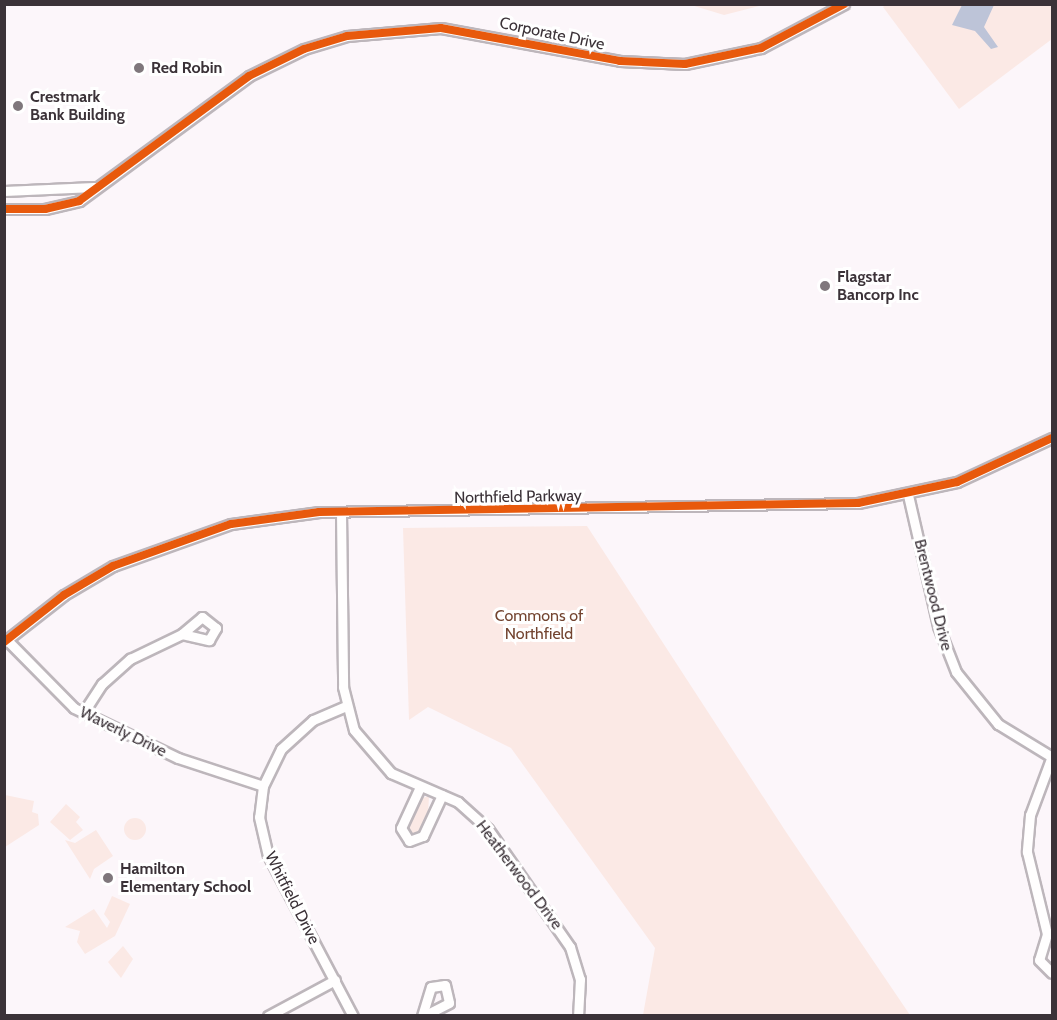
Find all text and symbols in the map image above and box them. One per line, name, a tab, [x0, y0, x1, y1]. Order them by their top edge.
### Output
street label: Corporate Drive	[498, 14, 606, 54]
place label: Red Robin	[151, 58, 222, 78]
marker: Red Robin	[132, 61, 146, 75]
place label: Crestmark Bank Building	[30, 87, 125, 125]
marker: Crestmark Bank Building	[11, 99, 25, 113]
place label: Flagstar Bancorp Inc	[837, 267, 919, 305]
marker: Flagstar Bancorp Inc	[818, 279, 832, 293]
street label: Northfield Parkway	[454, 486, 582, 508]
street label: Brentwood Drive	[910, 537, 956, 653]
park label: Commons of Northfield	[495, 606, 583, 644]
street label: Waverly Drive	[77, 703, 169, 761]
street label: Heatherwood Drive	[472, 817, 566, 933]
street label: Whitfield Drive	[260, 848, 324, 948]
place label: Hamilton Elementary School	[120, 859, 251, 897]
marker: Hamilton Elementary School	[101, 871, 115, 885]

